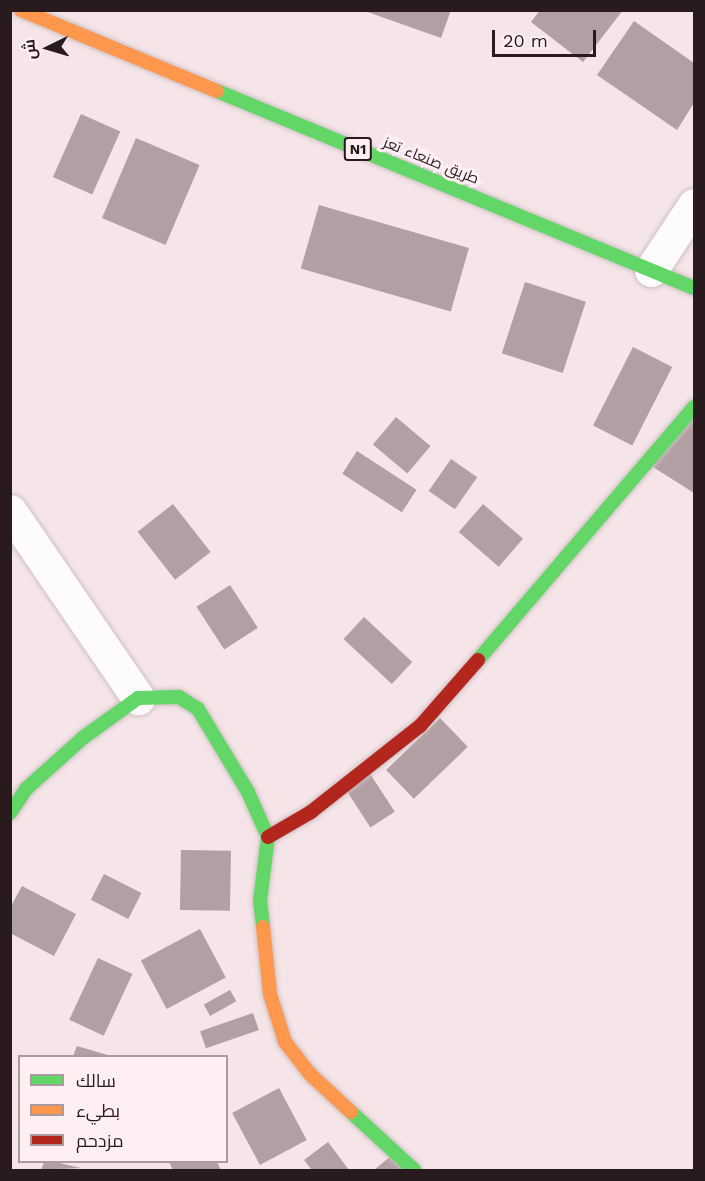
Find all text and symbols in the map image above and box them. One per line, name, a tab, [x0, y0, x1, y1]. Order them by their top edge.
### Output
north arrow	[18, 18, 78, 78]
scale bar	[495, 18, 598, 56]
text: 20 m	[503, 30, 548, 51]
text: ش	[19, 39, 40, 61]
street label: طريق صنعاء تعز	[381, 134, 481, 188]
road number: N1	[343, 138, 373, 160]
legend	[18, 1055, 228, 1163]
text: سالك	[76, 1070, 116, 1091]
text: بطيء	[76, 1100, 120, 1121]
text: مزدحم	[76, 1130, 124, 1151]

